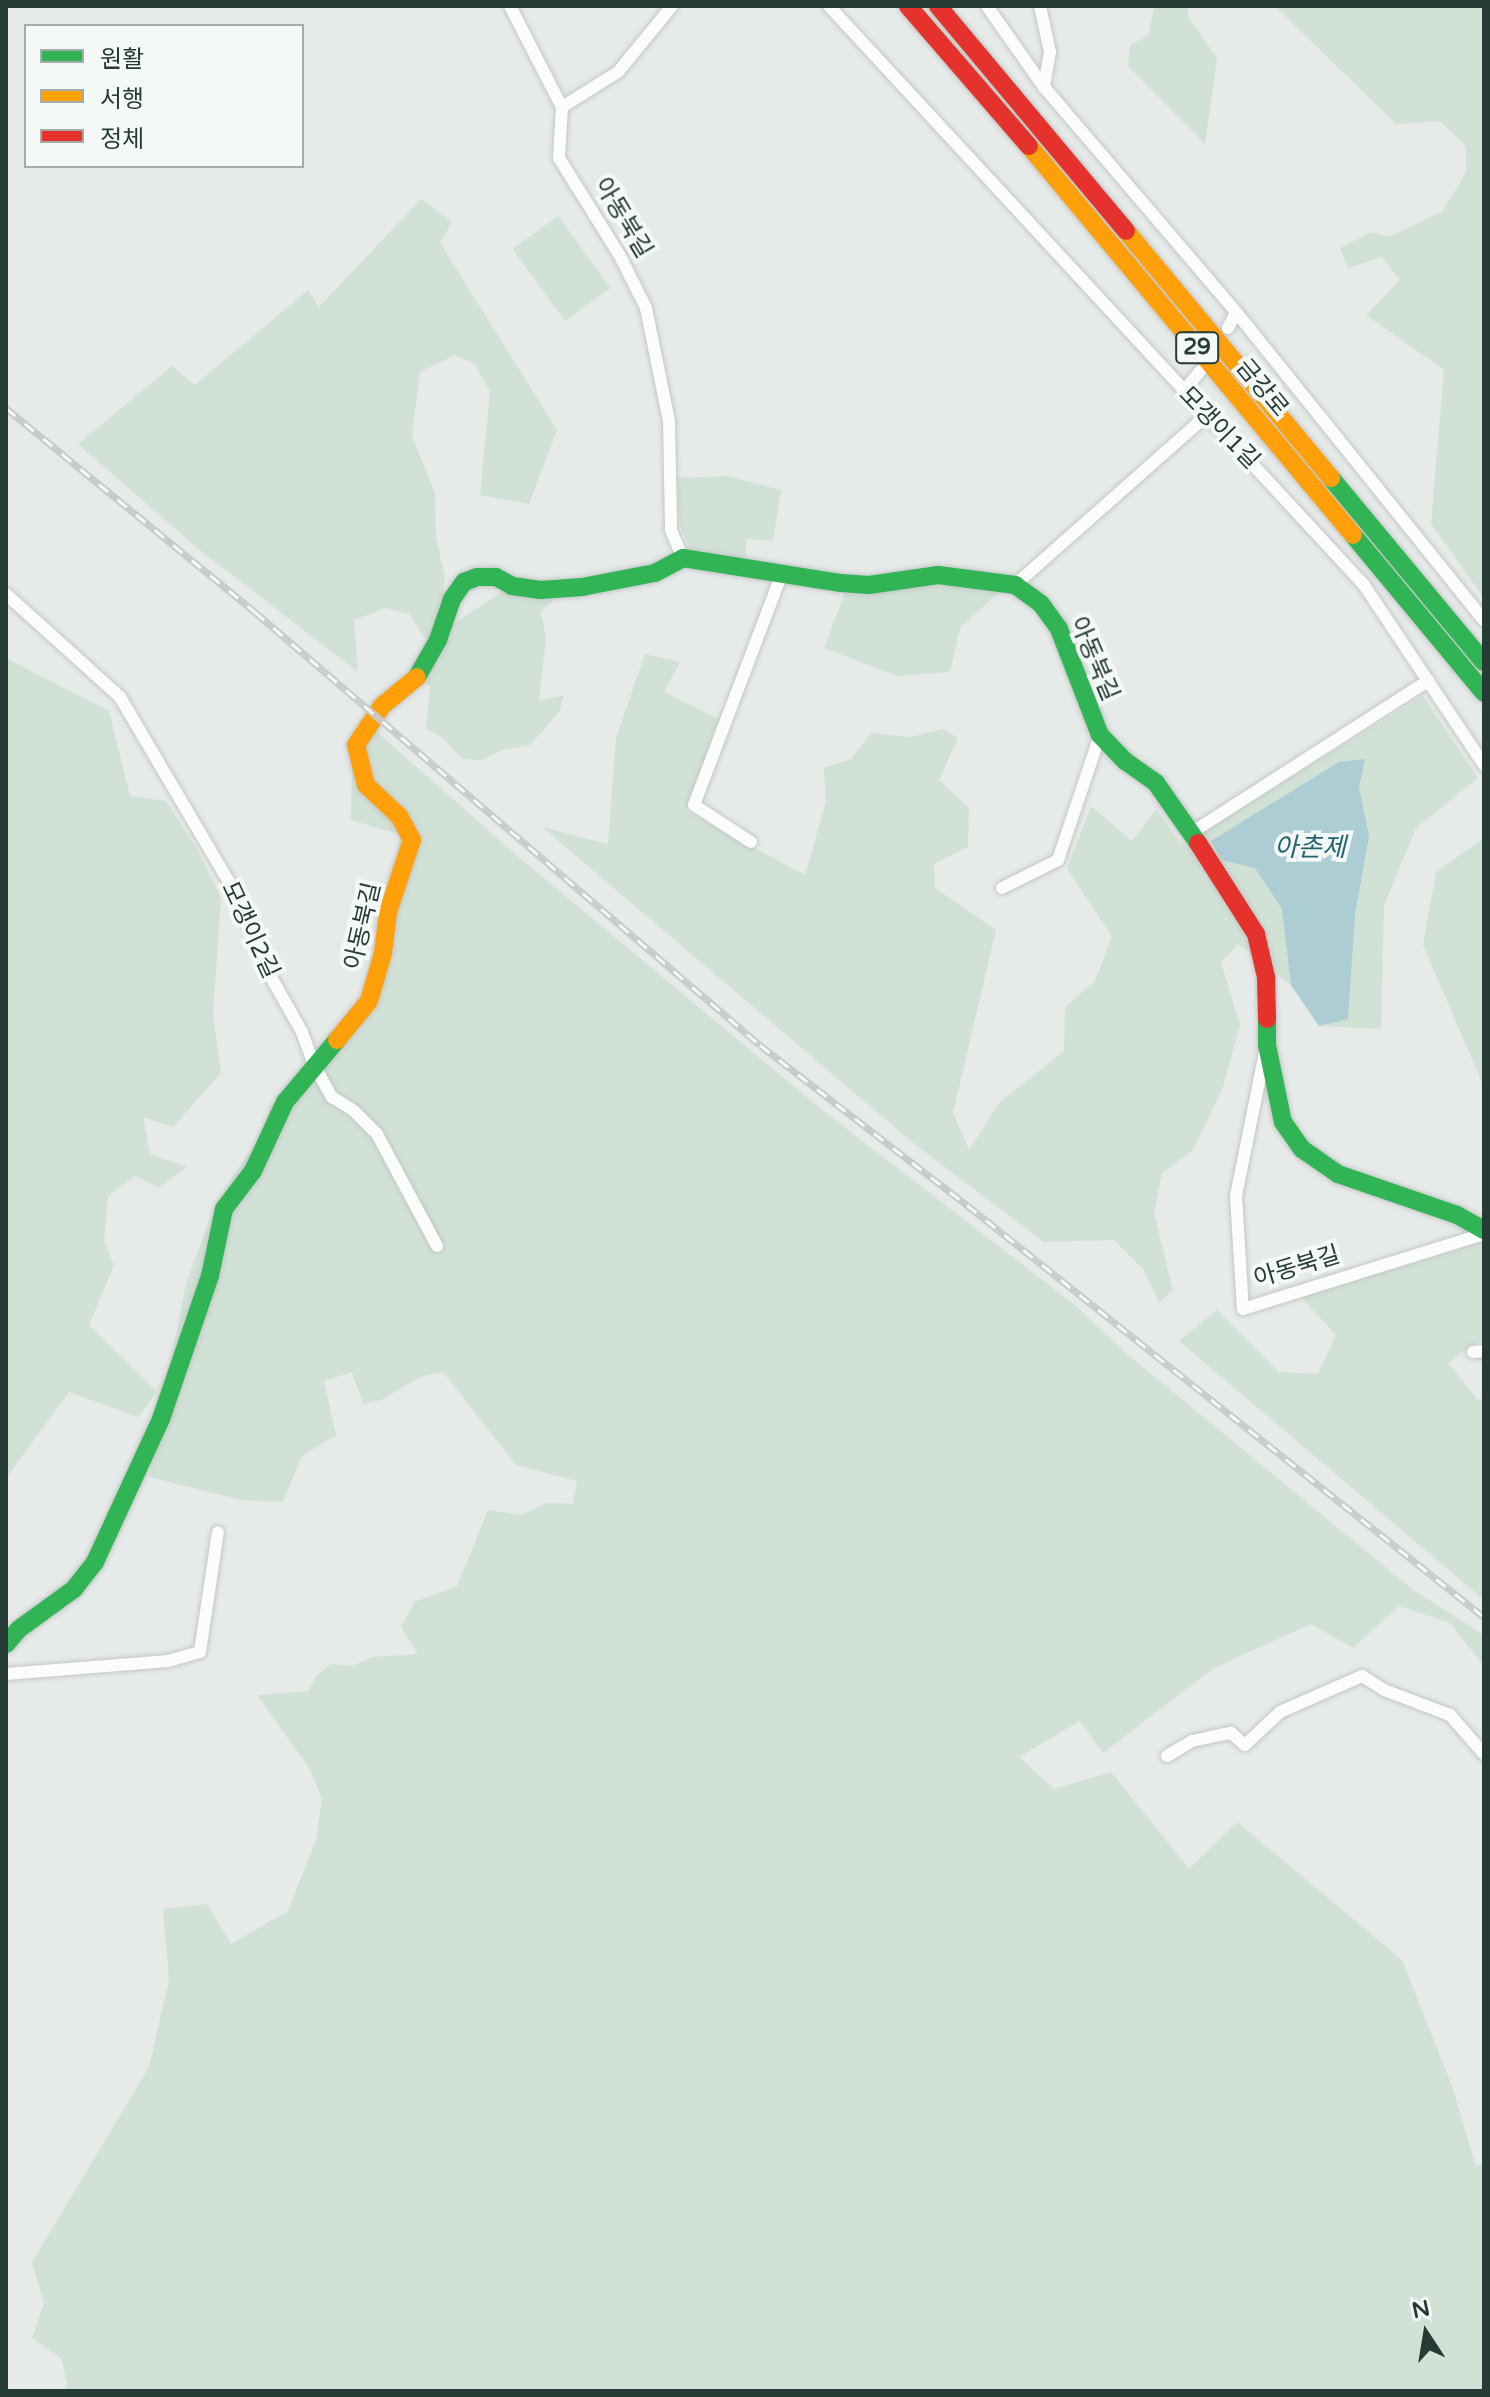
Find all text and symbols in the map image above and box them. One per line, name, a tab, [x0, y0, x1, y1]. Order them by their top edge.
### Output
legend	[24, 24, 304, 168]
text: 원활	[100, 45, 144, 74]
text: 서행	[100, 85, 144, 114]
text: 정체	[100, 125, 144, 154]
street label: 아동북길	[588, 173, 658, 263]
road number: 29	[1175, 330, 1219, 366]
street label: 금강로	[1230, 353, 1294, 423]
street label: 모갱이1길	[1173, 381, 1265, 475]
street label: 아동북길	[1063, 613, 1125, 705]
water label: 아촌제	[1274, 832, 1346, 864]
street label: 모갱이2길	[215, 877, 285, 983]
street label: 아동북길	[339, 880, 387, 972]
street label: 아동북길	[1251, 1240, 1343, 1294]
north arrow	[1386, 2293, 1466, 2373]
text: N	[1410, 2295, 1432, 2324]

